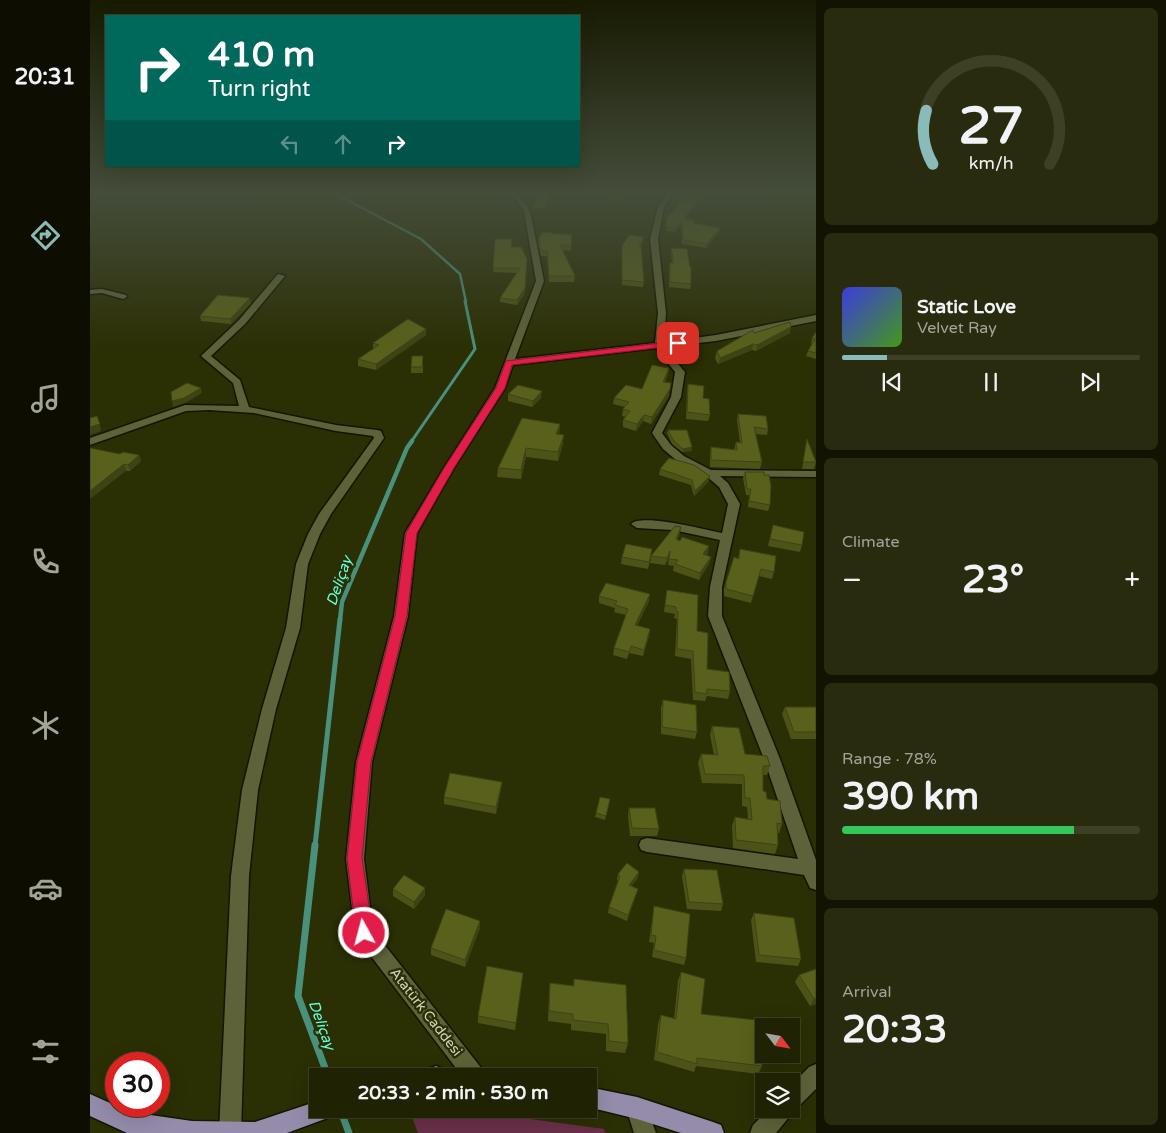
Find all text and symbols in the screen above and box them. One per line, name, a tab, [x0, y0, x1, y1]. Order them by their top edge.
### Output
text: 410 m	[208, 34, 315, 76]
icon: right	[125, 35, 190, 100]
text: 20:31	[15, 64, 75, 90]
text: Turn right	[208, 76, 310, 102]
text: 27	[958, 95, 1024, 158]
icon: left	[276, 130, 304, 158]
icon: ahead	[329, 130, 357, 158]
icon: right	[382, 130, 410, 158]
text: km/h	[969, 153, 1013, 174]
icon: directions	[28, 218, 63, 253]
text: Static Love	[917, 296, 1016, 318]
text: Velvet Ray	[917, 318, 997, 338]
pin	[657, 322, 699, 364]
icon: arrive	[664, 329, 692, 357]
icon: previous	[878, 368, 906, 396]
icon: pause	[977, 368, 1005, 396]
icon: next	[1076, 368, 1104, 396]
icon: music	[28, 381, 63, 416]
text: Climate	[842, 532, 900, 552]
icon: phone	[28, 544, 63, 579]
water label: Deliçay	[322, 552, 356, 608]
text: 23°	[962, 557, 1024, 603]
text: −	[842, 563, 862, 597]
text: +	[1124, 563, 1140, 597]
icon: climate	[28, 708, 63, 743]
text: Range · 78%	[842, 749, 937, 769]
text: 390 km	[842, 774, 979, 820]
icon: car	[28, 871, 63, 906]
position arrow	[337, 906, 389, 958]
street label: Atatürk Caddesi	[386, 965, 466, 1059]
text: Arrival	[842, 982, 891, 1002]
water label: Deliçay	[305, 998, 340, 1054]
text: 20:33	[842, 1007, 947, 1053]
north arrow	[755, 1018, 800, 1062]
map controls	[755, 1018, 800, 1118]
icon: filters	[28, 1034, 63, 1069]
speed limit sign: 30	[105, 1052, 170, 1117]
button: layers	[755, 1073, 800, 1118]
text: 20:33 · 2 min · 530 m	[357, 1082, 549, 1104]

